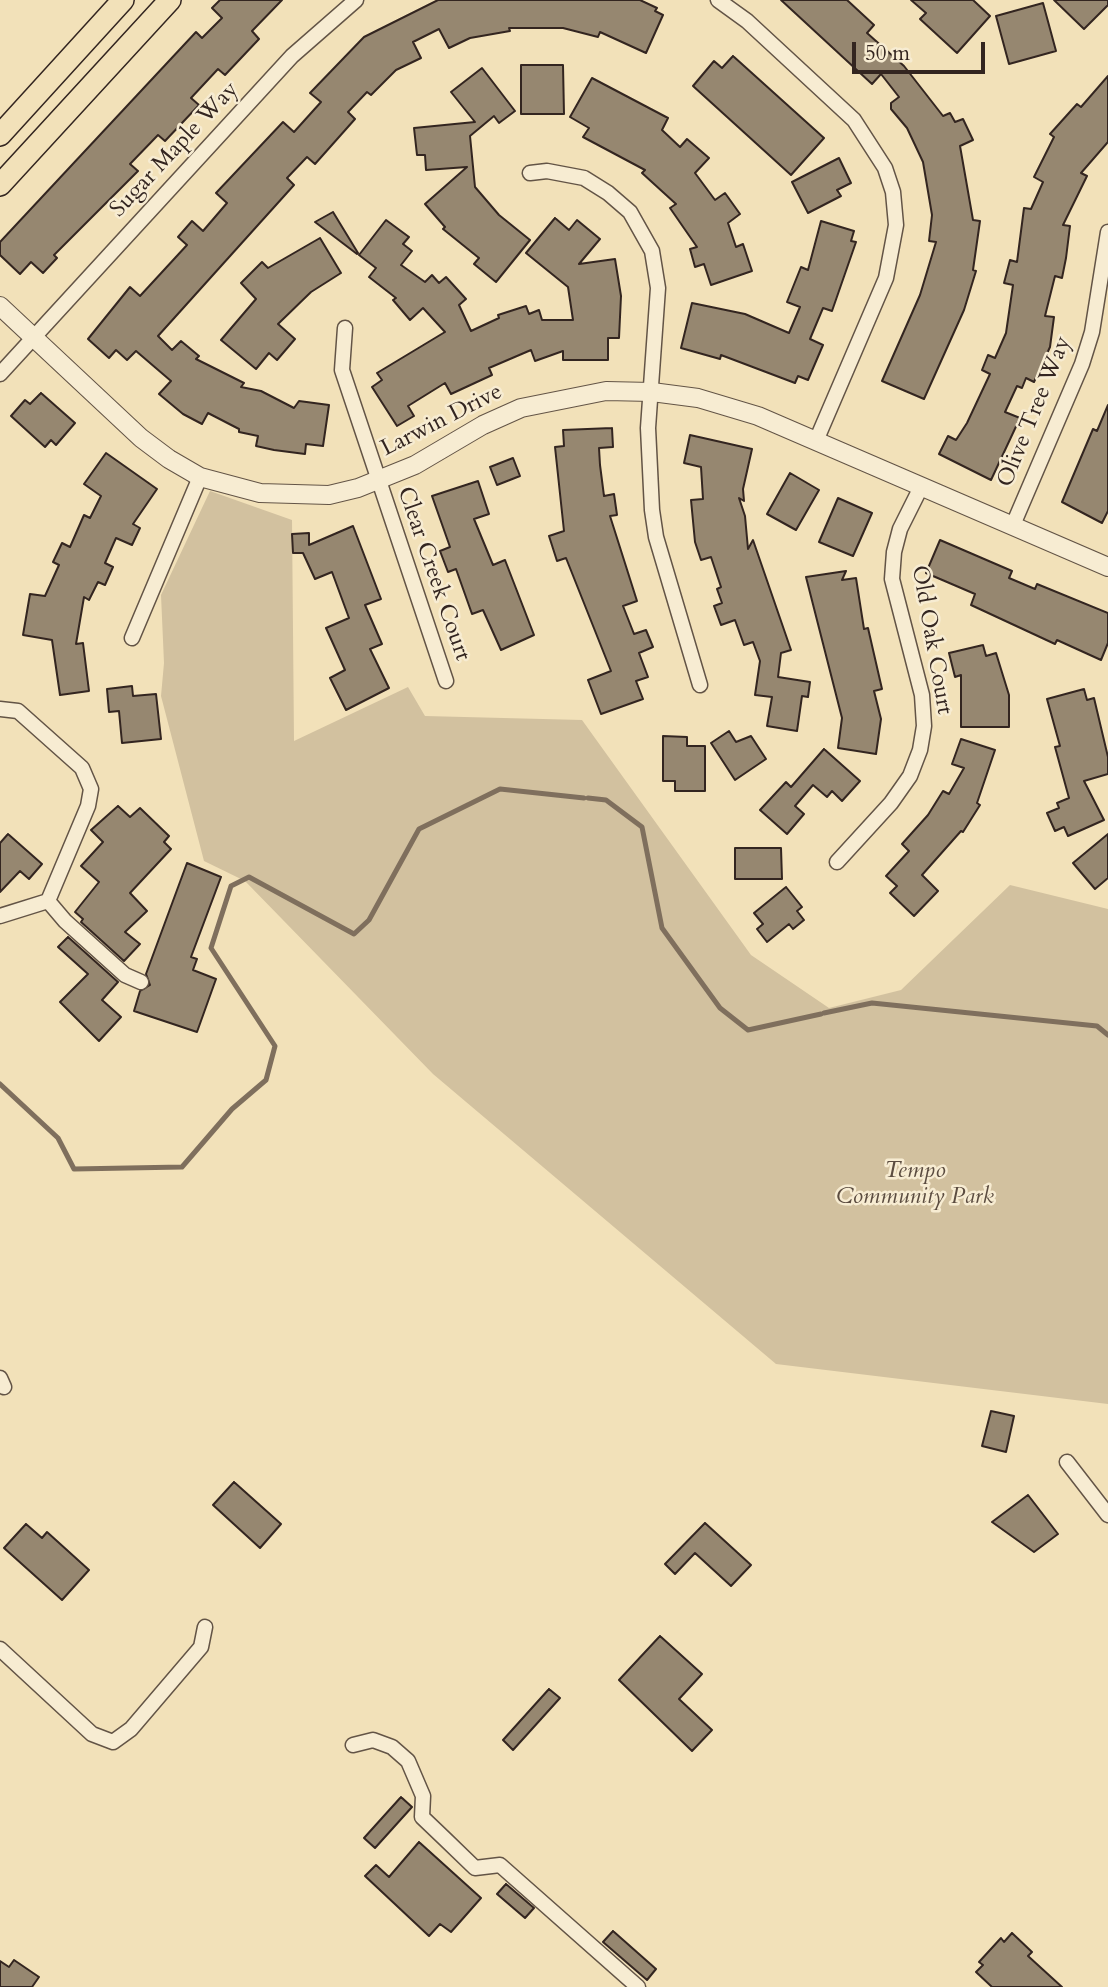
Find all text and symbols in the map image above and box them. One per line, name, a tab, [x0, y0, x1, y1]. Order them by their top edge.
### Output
scale bar	[856, 28, 989, 72]
text: 50 m	[865, 39, 910, 68]
street label: Sugar Maple Way	[105, 76, 245, 224]
street label: Olive Tree Way	[992, 333, 1078, 491]
street label: Larwin Drive	[377, 379, 507, 463]
street label: Clear Creek Court	[390, 483, 476, 665]
street label: Old Oak Court	[904, 563, 958, 717]
park label: Tempo Community Park	[836, 1158, 994, 1212]

